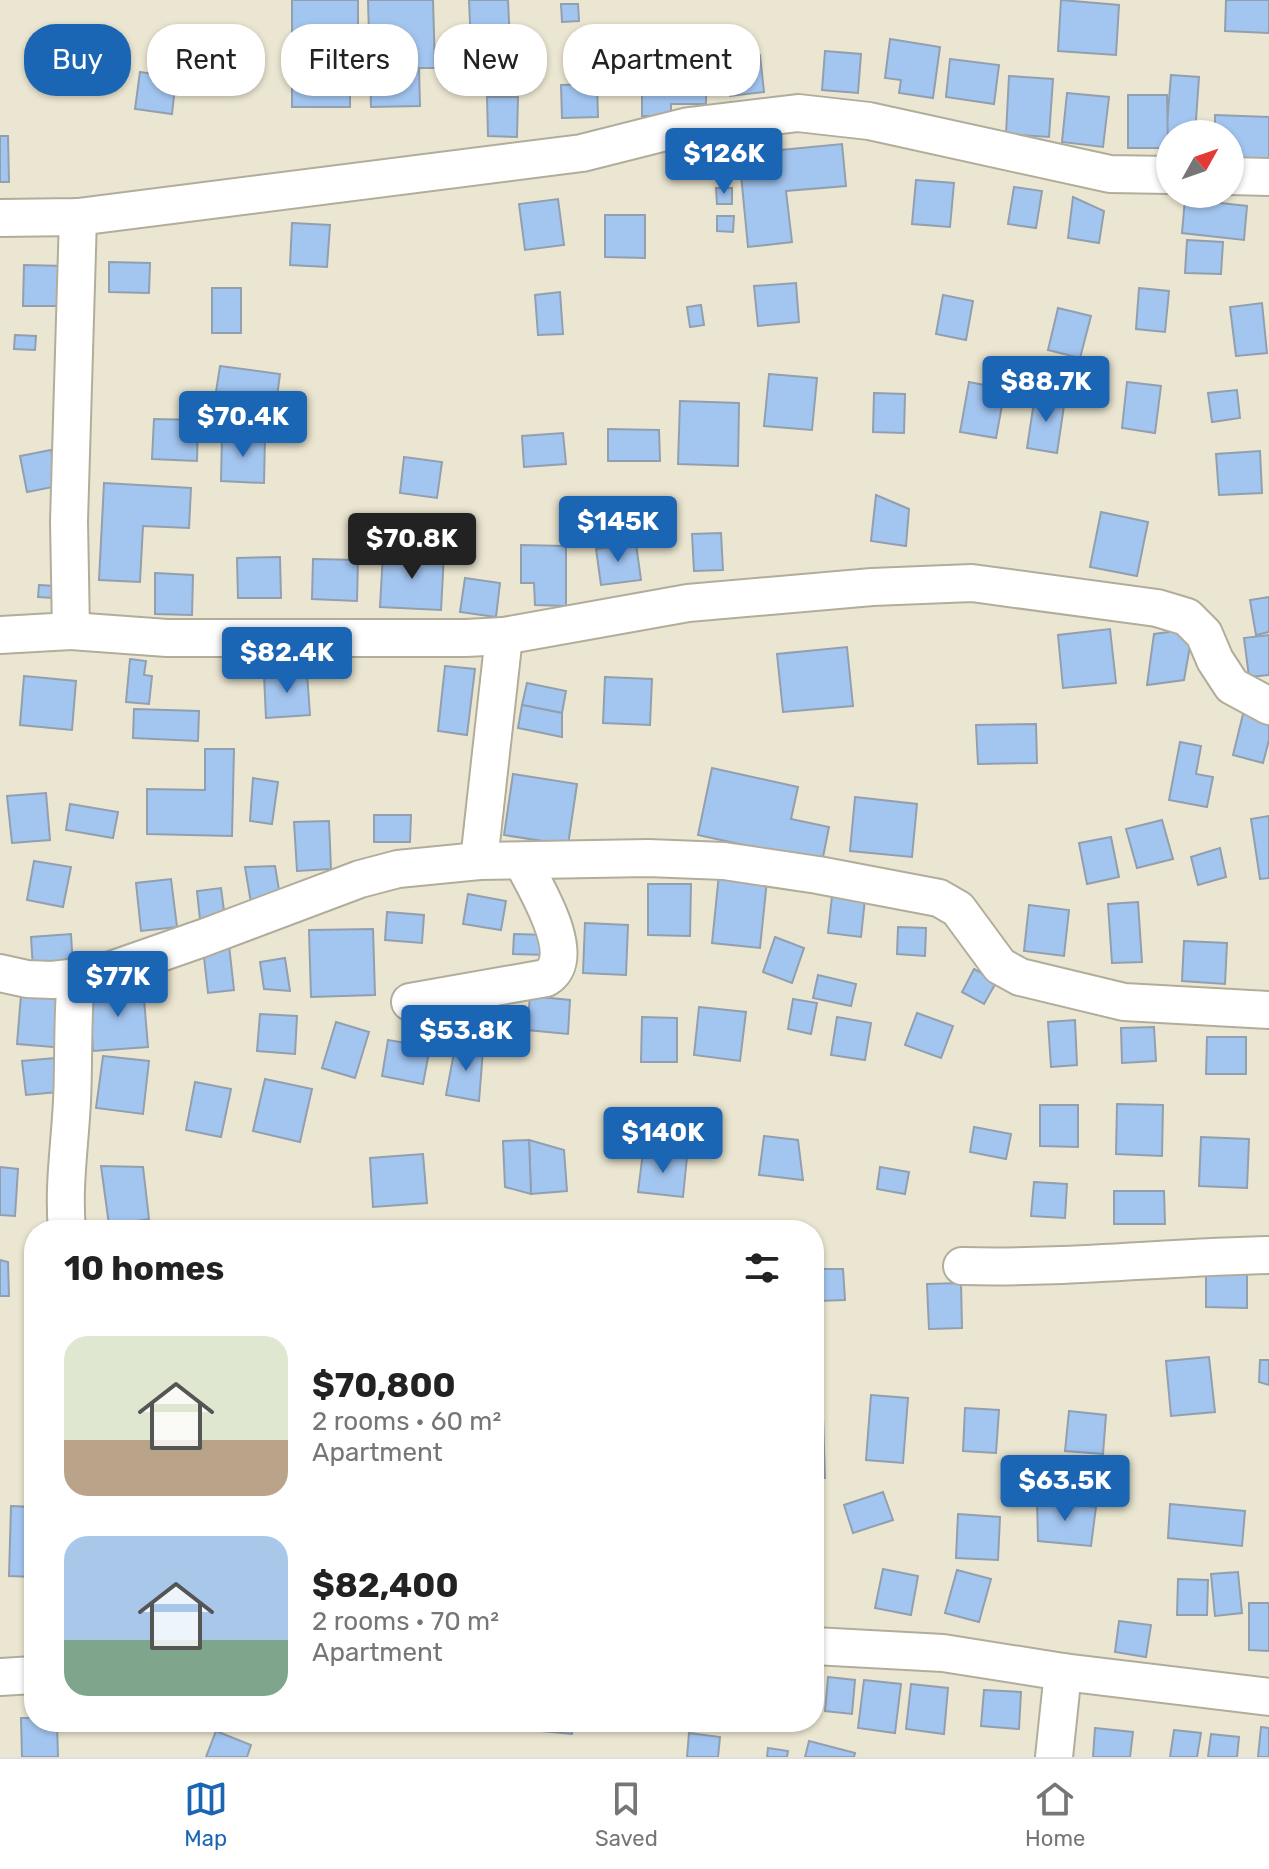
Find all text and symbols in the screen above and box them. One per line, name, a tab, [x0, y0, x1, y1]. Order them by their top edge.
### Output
chip: Buy	[24, 24, 131, 96]
chip: Rent	[147, 24, 265, 96]
chip: Filters	[281, 24, 418, 96]
chip: New	[434, 24, 547, 96]
chip: Apartment	[563, 24, 760, 96]
north arrow	[1156, 120, 1244, 208]
map controls	[1156, 120, 1244, 208]
pin: $126K	[668, 128, 780, 196]
text: $126K	[683, 138, 765, 169]
pin: $88.7K	[981, 356, 1111, 424]
text: $88.7K	[1000, 366, 1092, 397]
pin: $70.4K	[178, 391, 308, 459]
text: $70.4K	[197, 401, 289, 432]
pin: $145K	[562, 496, 674, 564]
text: $145K	[577, 506, 659, 537]
pin: $70.8K	[347, 513, 477, 581]
text: $70.8K	[366, 523, 458, 554]
pin: $82.4K	[222, 627, 352, 695]
text: $82.4K	[240, 637, 334, 668]
pin: $77K	[71, 951, 165, 1019]
text: $77K	[86, 961, 150, 992]
pin: $53.8K	[401, 1005, 531, 1073]
text: $53.8K	[419, 1015, 513, 1046]
pin: $140K	[607, 1107, 719, 1175]
text: $140K	[622, 1117, 704, 1148]
icon: filters	[740, 1246, 784, 1290]
text: 10 homes	[64, 1248, 224, 1289]
text: $70,800	[312, 1365, 456, 1406]
icon: home	[128, 1368, 224, 1464]
text: 2 rooms · 60 m²	[312, 1406, 501, 1437]
text: Apartment	[312, 1437, 443, 1468]
pin: $63.5K	[1000, 1455, 1130, 1523]
text: $63.5K	[1019, 1465, 1111, 1496]
text: $82,400	[312, 1565, 459, 1606]
icon: home	[128, 1568, 224, 1664]
text: 2 rooms · 70 m²	[312, 1606, 499, 1637]
text: Apartment	[312, 1637, 443, 1668]
tab: Map	[184, 1777, 228, 1852]
tab: Saved	[595, 1777, 658, 1852]
tab: Home	[1025, 1777, 1085, 1852]

